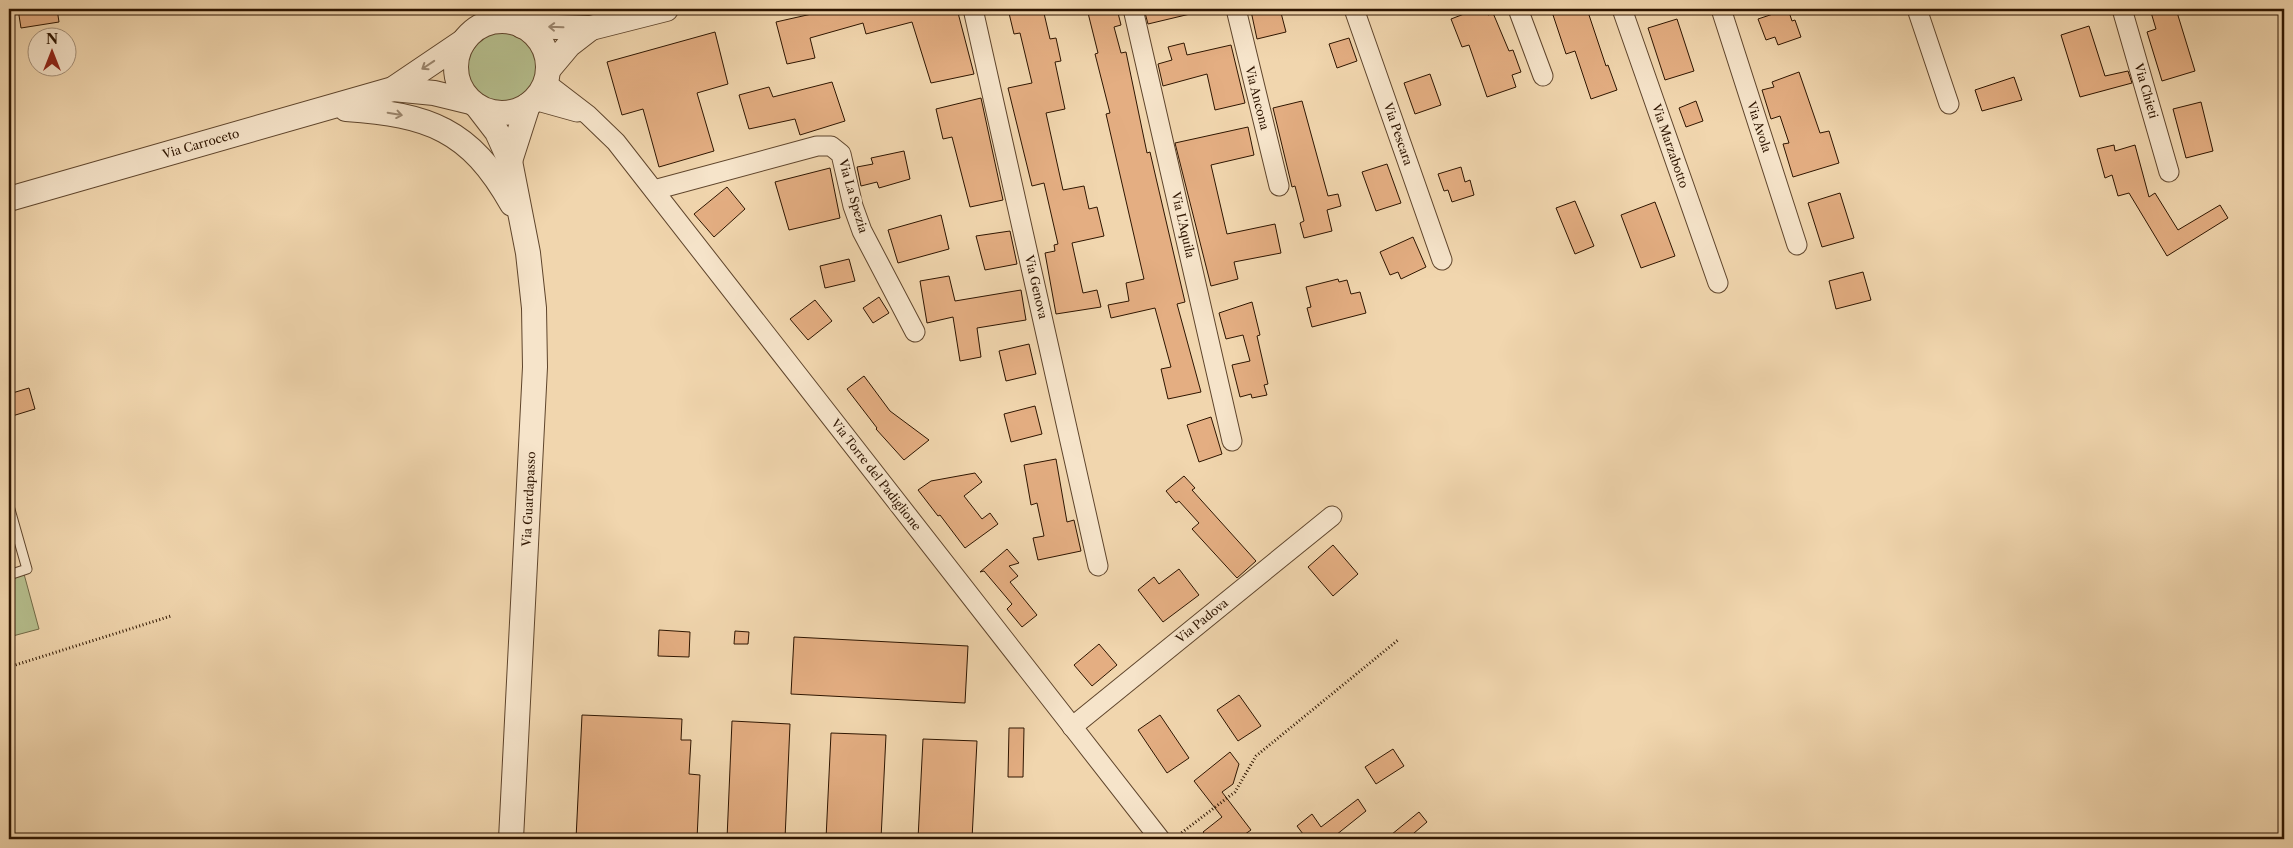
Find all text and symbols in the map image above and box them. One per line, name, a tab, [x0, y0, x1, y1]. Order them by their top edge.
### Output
one-way arrow	[549, 22, 565, 32]
north arrow	[28, 28, 78, 78]
text: N	[46, 30, 58, 48]
one-way arrow	[422, 60, 436, 70]
street label: Via Chieti	[2131, 61, 2162, 121]
street label: Via Ancona	[1242, 64, 1273, 132]
street label: Via Avola	[1744, 98, 1775, 155]
street label: Via Pescara	[1380, 100, 1416, 168]
street label: Via Marzabotto	[1649, 101, 1692, 190]
one-way arrow	[387, 109, 403, 119]
street label: Via Carroceto	[160, 125, 241, 162]
street label: Via La Spezia	[835, 156, 871, 235]
street label: Via L'Aquila	[1168, 189, 1199, 260]
street label: Via Genova	[1022, 253, 1051, 321]
street label: Via Torre del Padiglione	[828, 415, 925, 534]
street label: Via Guardapasso	[518, 451, 538, 548]
street label: Via Padova	[1172, 595, 1231, 647]

